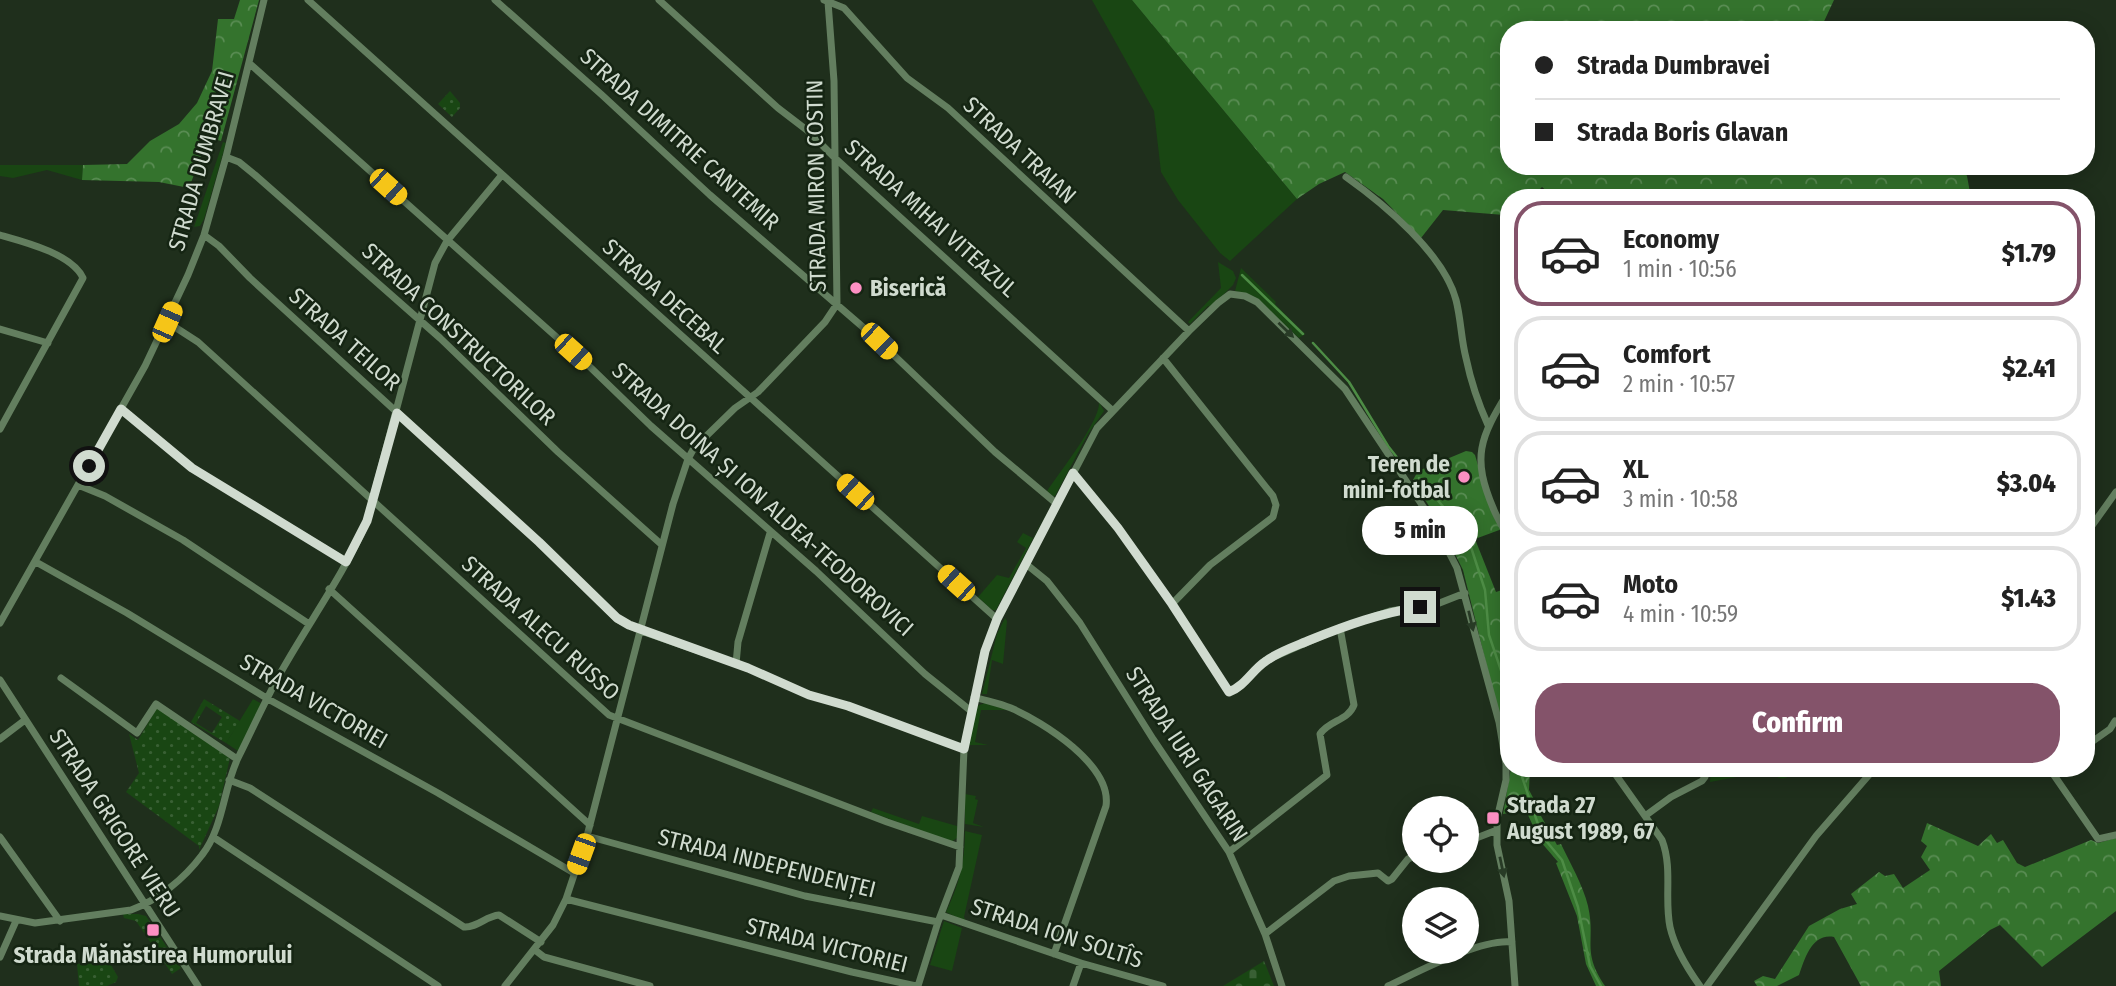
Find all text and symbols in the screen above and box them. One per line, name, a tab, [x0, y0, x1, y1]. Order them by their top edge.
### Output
street label: STRADA DIMITRIE CANTEMIR	[575, 42, 786, 236]
text: Strada Dumbravei	[1577, 50, 1770, 81]
street label: STRADA DUMBRAVEI	[162, 68, 240, 254]
street label: STRADA MIRON COSTIN	[800, 79, 832, 293]
street label: STRADA TRAIAN	[958, 91, 1082, 209]
text: Strada Boris Glavan	[1577, 117, 1788, 148]
street label: STRADA MIHAI VITEAZUL	[839, 133, 1023, 303]
car	[366, 165, 411, 209]
icon: car	[1539, 222, 1602, 285]
text: Economy	[1623, 224, 1719, 255]
street label: STRADA DECEBAL	[597, 233, 733, 359]
street label: STRADA CONSTRUCTORILOR	[356, 237, 562, 431]
text: $1.79	[2002, 238, 2056, 269]
text: 1 min · 10:56	[1623, 255, 1737, 283]
place label: Biserică	[870, 274, 946, 302]
marker: Biserică	[848, 280, 864, 296]
street label: STRADA TEILOR	[283, 282, 407, 397]
car	[149, 299, 186, 345]
car	[857, 319, 902, 363]
one-way arrow	[1278, 321, 1295, 338]
car	[551, 330, 596, 374]
icon: car	[1539, 337, 1602, 400]
text: Comfort	[1623, 339, 1711, 370]
text: $2.41	[2002, 353, 2056, 384]
street label: STRADA DOINA ȘI ION ALDEA-TEODOROVICI	[606, 356, 919, 643]
text: 2 min · 10:57	[1623, 370, 1735, 398]
route start	[73, 450, 105, 482]
place label: Teren de mini-fotbal	[1343, 450, 1451, 504]
icon: car	[1539, 452, 1602, 515]
text: XL	[1623, 454, 1649, 485]
text: $3.04	[1997, 468, 2056, 499]
marker: Teren de mini-fotbal	[1456, 469, 1472, 485]
car	[833, 470, 878, 514]
text: 3 min · 10:58	[1623, 485, 1738, 513]
callout: 5 min	[1362, 505, 1478, 554]
text: 5 min	[1394, 516, 1446, 544]
street label: STRADA ALECU RUSSO	[456, 550, 626, 706]
car	[934, 561, 979, 605]
icon: car	[1539, 567, 1602, 630]
text: Moto	[1623, 569, 1678, 600]
text: $1.43	[2001, 583, 2056, 614]
route end	[1404, 591, 1436, 623]
text: 4 min · 10:59	[1623, 600, 1738, 628]
one-way arrow	[1466, 610, 1477, 632]
street label: STRADA VICTORIEI	[235, 647, 393, 755]
street label: STRADA IURI GAGARIN	[1120, 661, 1254, 847]
button: Confirm	[1535, 683, 2060, 763]
street label: STRADA GRIGORE VIERU	[44, 723, 186, 923]
place label: Strada 27 August 1989, 67	[1506, 791, 1655, 845]
map controls	[1402, 796, 1479, 964]
button: locate	[1402, 796, 1479, 873]
marker: Strada 27 August 1989, 67	[1485, 810, 1501, 826]
street label: STRADA INDEPENDENȚEI	[655, 822, 879, 906]
car	[564, 831, 599, 877]
one-way arrow	[1496, 856, 1507, 878]
button: layers	[1402, 887, 1479, 964]
street label: STRADA ION SOLTÎS	[968, 892, 1146, 974]
street label: STRADA VICTORIEI	[743, 911, 911, 979]
marker: Strada Mănăstirea Humorului	[145, 922, 161, 938]
place label: Strada Mănăstirea Humorului	[13, 941, 293, 969]

